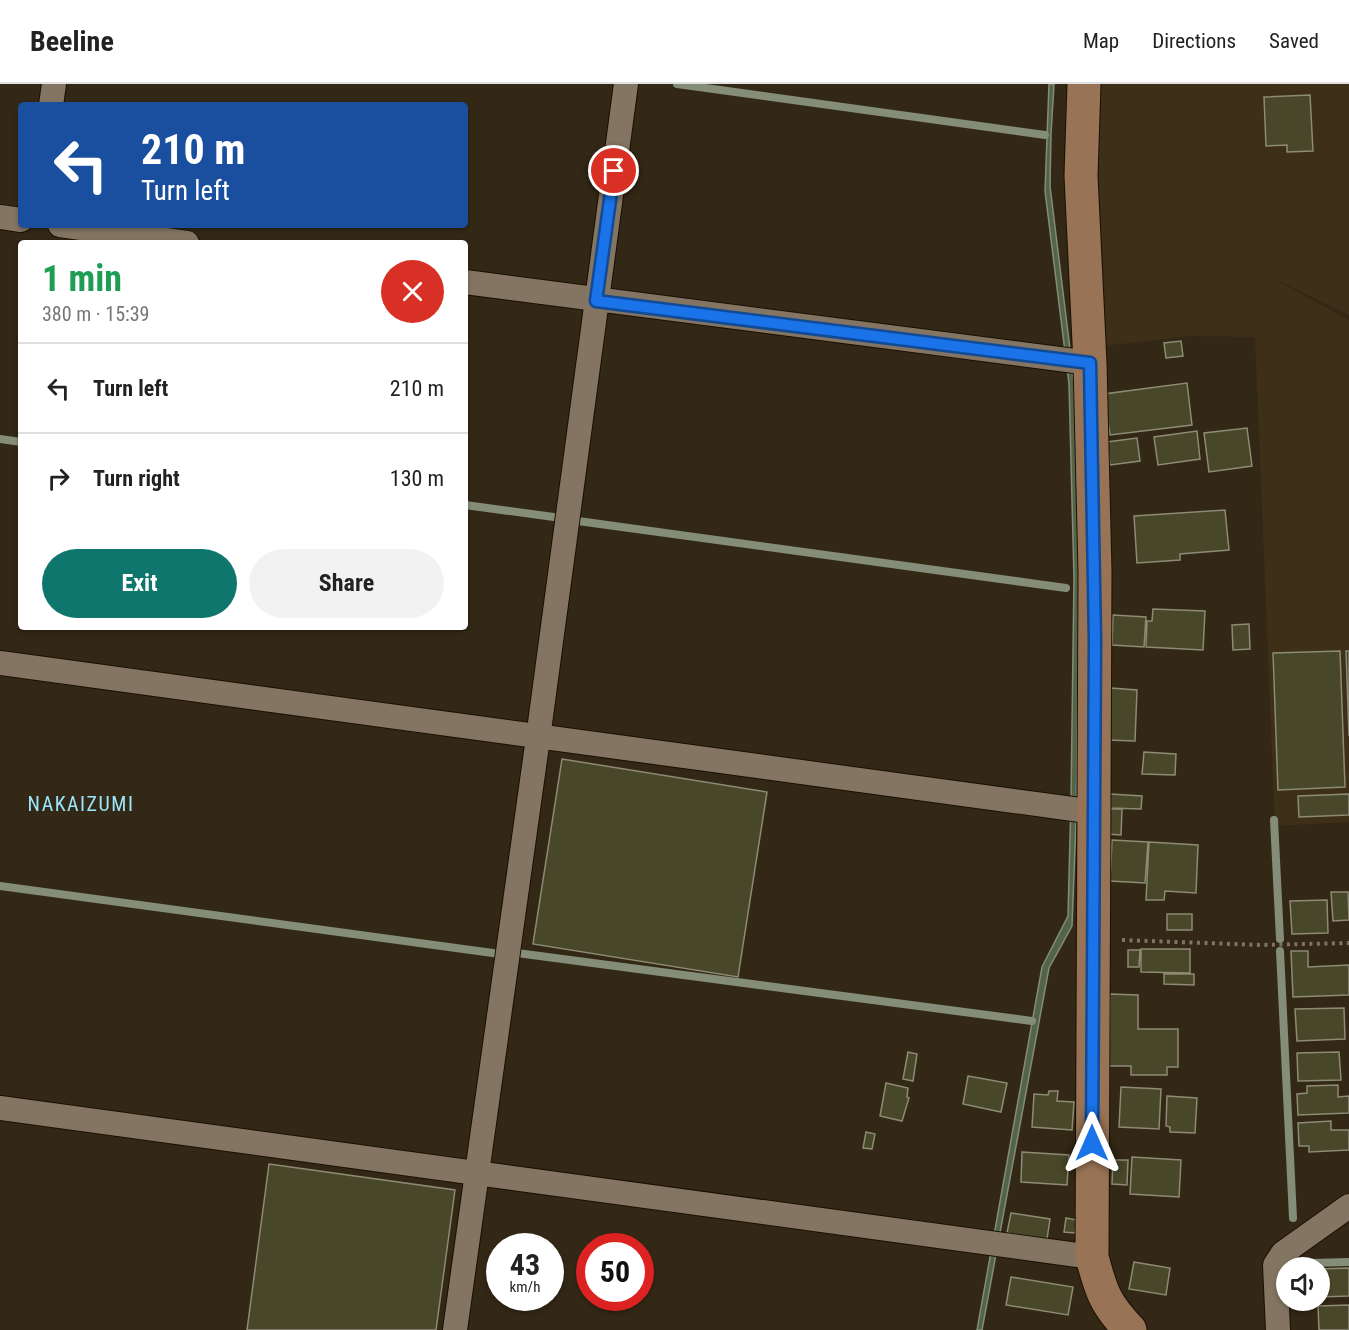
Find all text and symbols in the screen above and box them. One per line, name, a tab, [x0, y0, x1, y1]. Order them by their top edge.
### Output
text: Beeline	[30, 25, 114, 58]
text: Map	[1083, 29, 1119, 53]
text: Directions	[1152, 29, 1236, 53]
text: Saved	[1269, 29, 1319, 53]
text: 210 m	[141, 125, 246, 174]
icon: left	[42, 126, 120, 204]
pin	[588, 145, 639, 196]
icon: arrive	[597, 154, 630, 187]
text: Turn left	[141, 175, 230, 207]
text: 1 min	[42, 258, 122, 300]
button: close	[381, 260, 444, 323]
text: 380 m · 15:39	[42, 302, 149, 326]
icon: left	[42, 372, 75, 405]
text: Turn left	[93, 376, 168, 401]
text: 210 m	[390, 376, 444, 401]
icon: right	[42, 462, 75, 495]
text: Turn right	[93, 466, 180, 491]
text: 130 m	[390, 466, 444, 491]
button: Exit	[42, 549, 237, 618]
button: Share	[249, 549, 444, 618]
district label: NAKAIZUMI	[28, 792, 134, 816]
position arrow	[1060, 1111, 1124, 1175]
speed limit sign: 50	[576, 1233, 654, 1311]
text: 43	[510, 1247, 540, 1282]
map controls	[1276, 1257, 1330, 1311]
button: sound	[1276, 1257, 1330, 1311]
text: km/h	[510, 1278, 540, 1296]

